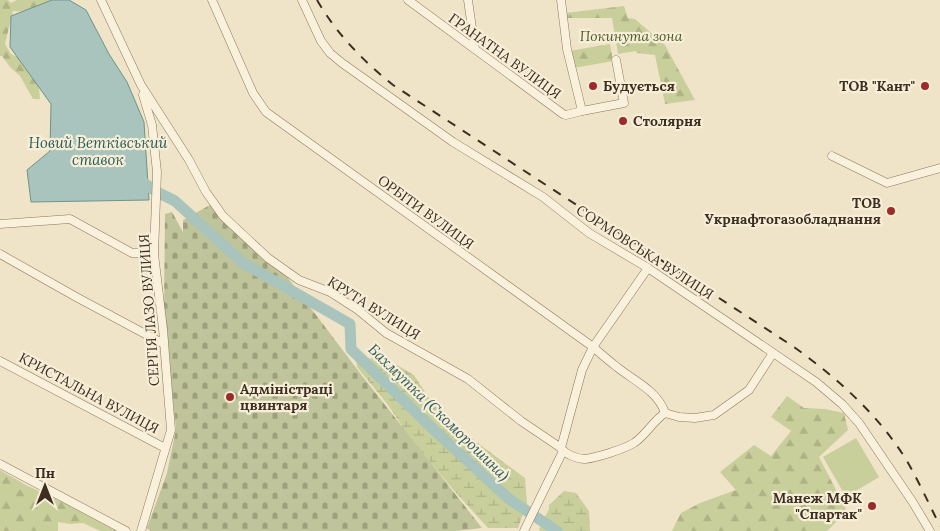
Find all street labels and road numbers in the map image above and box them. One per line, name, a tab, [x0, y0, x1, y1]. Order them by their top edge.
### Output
street label: ГРАНАТНА ВУЛИЦЯ	[445, 9, 565, 103]
street label: ОРБІТИ ВУЛИЦЯ	[374, 171, 478, 253]
street label: СОРМОВСЬКА ВУЛИЦЯ	[573, 201, 717, 303]
street label: СЕРГІЯ ЛАЗО ВУЛИЦЯ	[135, 233, 163, 387]
street label: КРУТА ВУЛИЦЯ	[324, 272, 424, 344]
street label: КРИСТАЛЬНА ВУЛИЦЯ	[16, 348, 162, 438]

